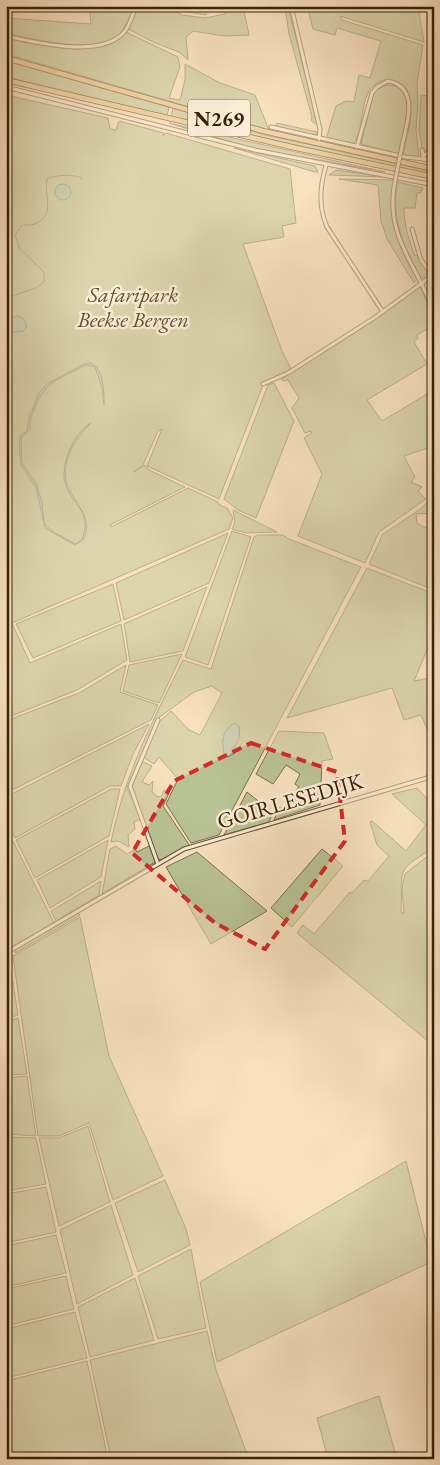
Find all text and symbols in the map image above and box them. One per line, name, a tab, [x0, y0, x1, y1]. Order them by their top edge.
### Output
road number: N269	[188, 100, 250, 136]
park label: Safaripark Beekse Bergen	[76, 280, 189, 334]
street label: GOIRLESEDIJK	[214, 766, 367, 836]

